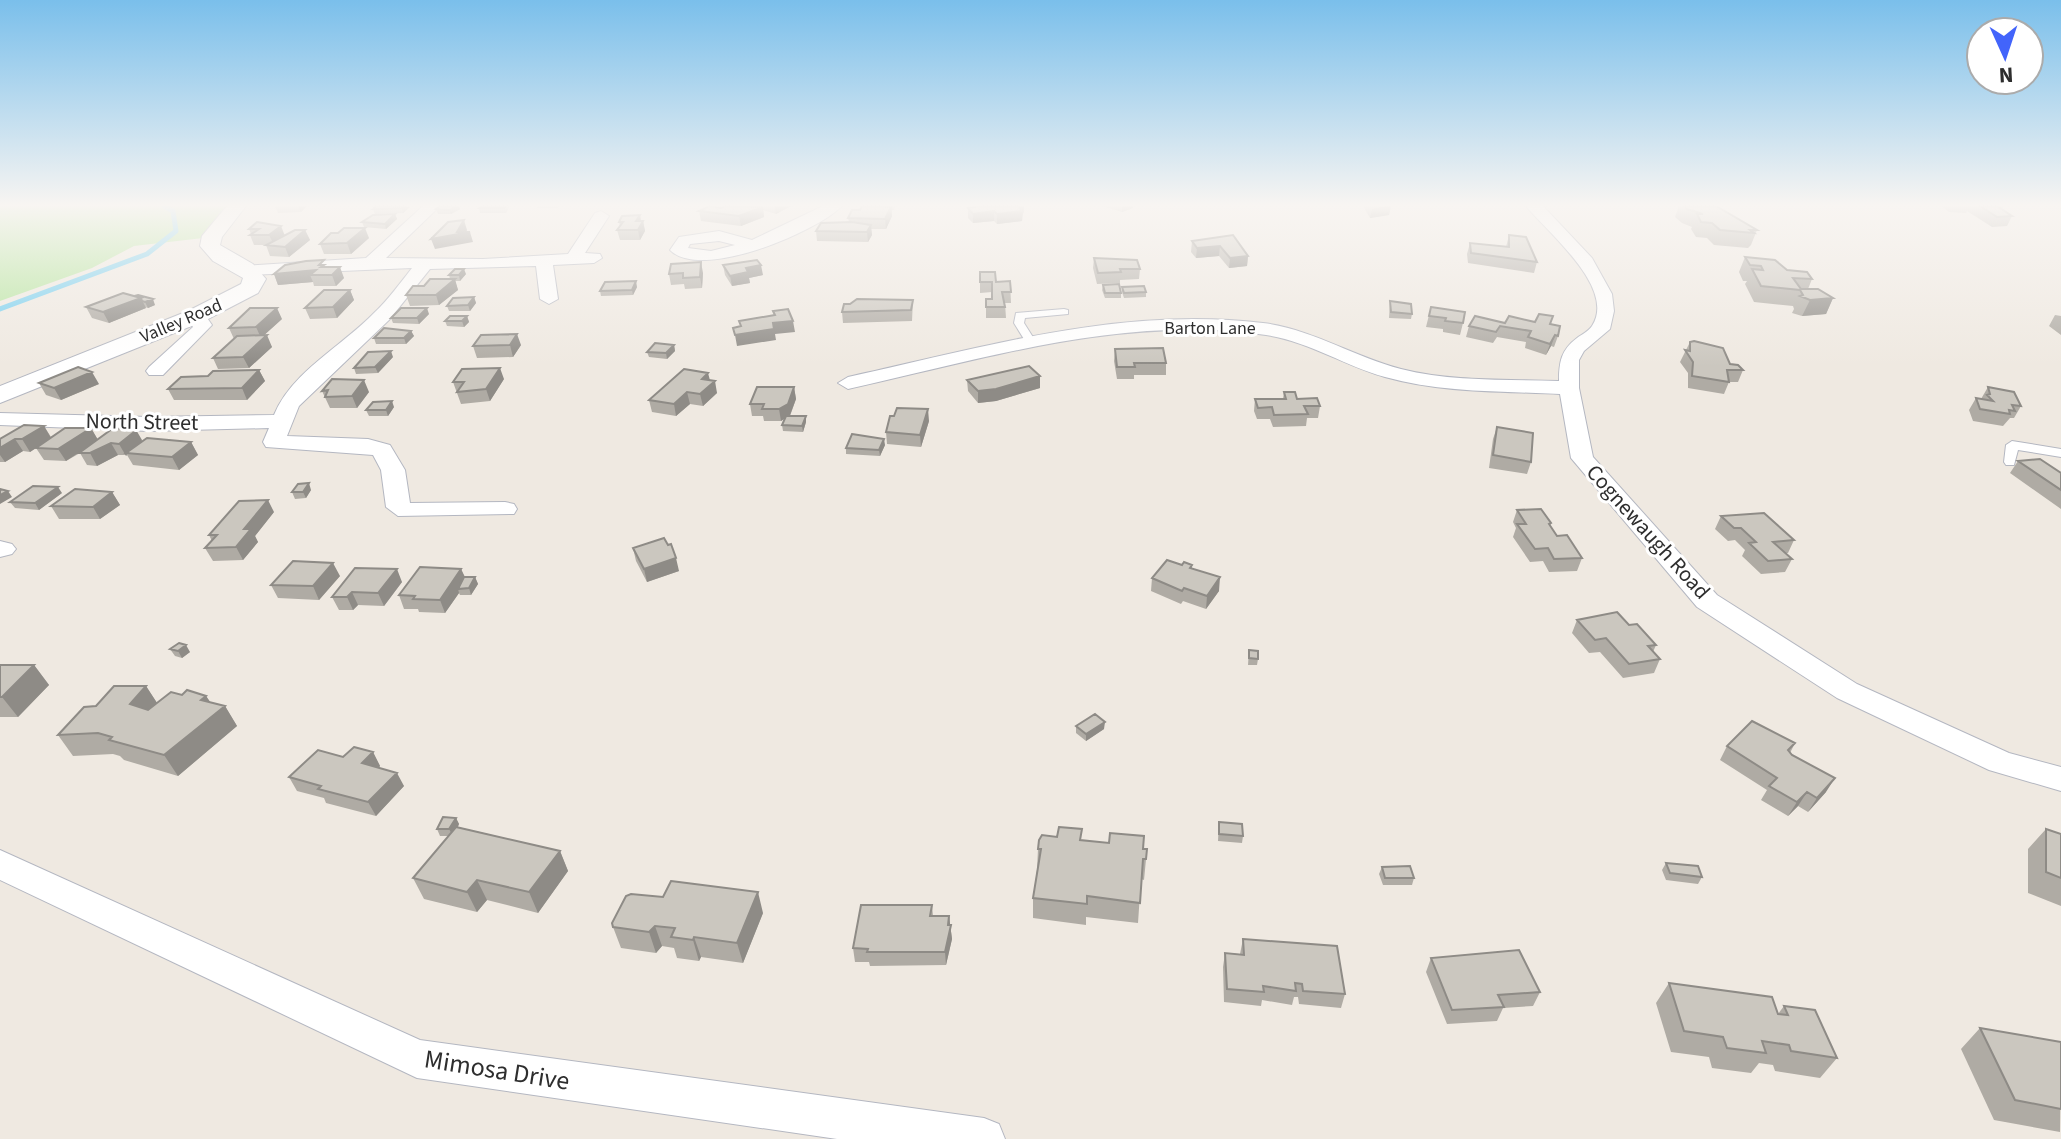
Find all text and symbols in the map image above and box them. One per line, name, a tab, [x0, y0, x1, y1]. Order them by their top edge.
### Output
north arrow	[1965, 16, 2045, 96]
text: N	[1998, 59, 2014, 91]
street label: Valley Road	[136, 293, 226, 349]
street label: Barton Lane	[1164, 316, 1256, 341]
street label: North Street	[85, 405, 199, 439]
street label: Cognewaugh Road	[1579, 457, 1717, 607]
street label: Mimosa Drive	[422, 1040, 572, 1100]

